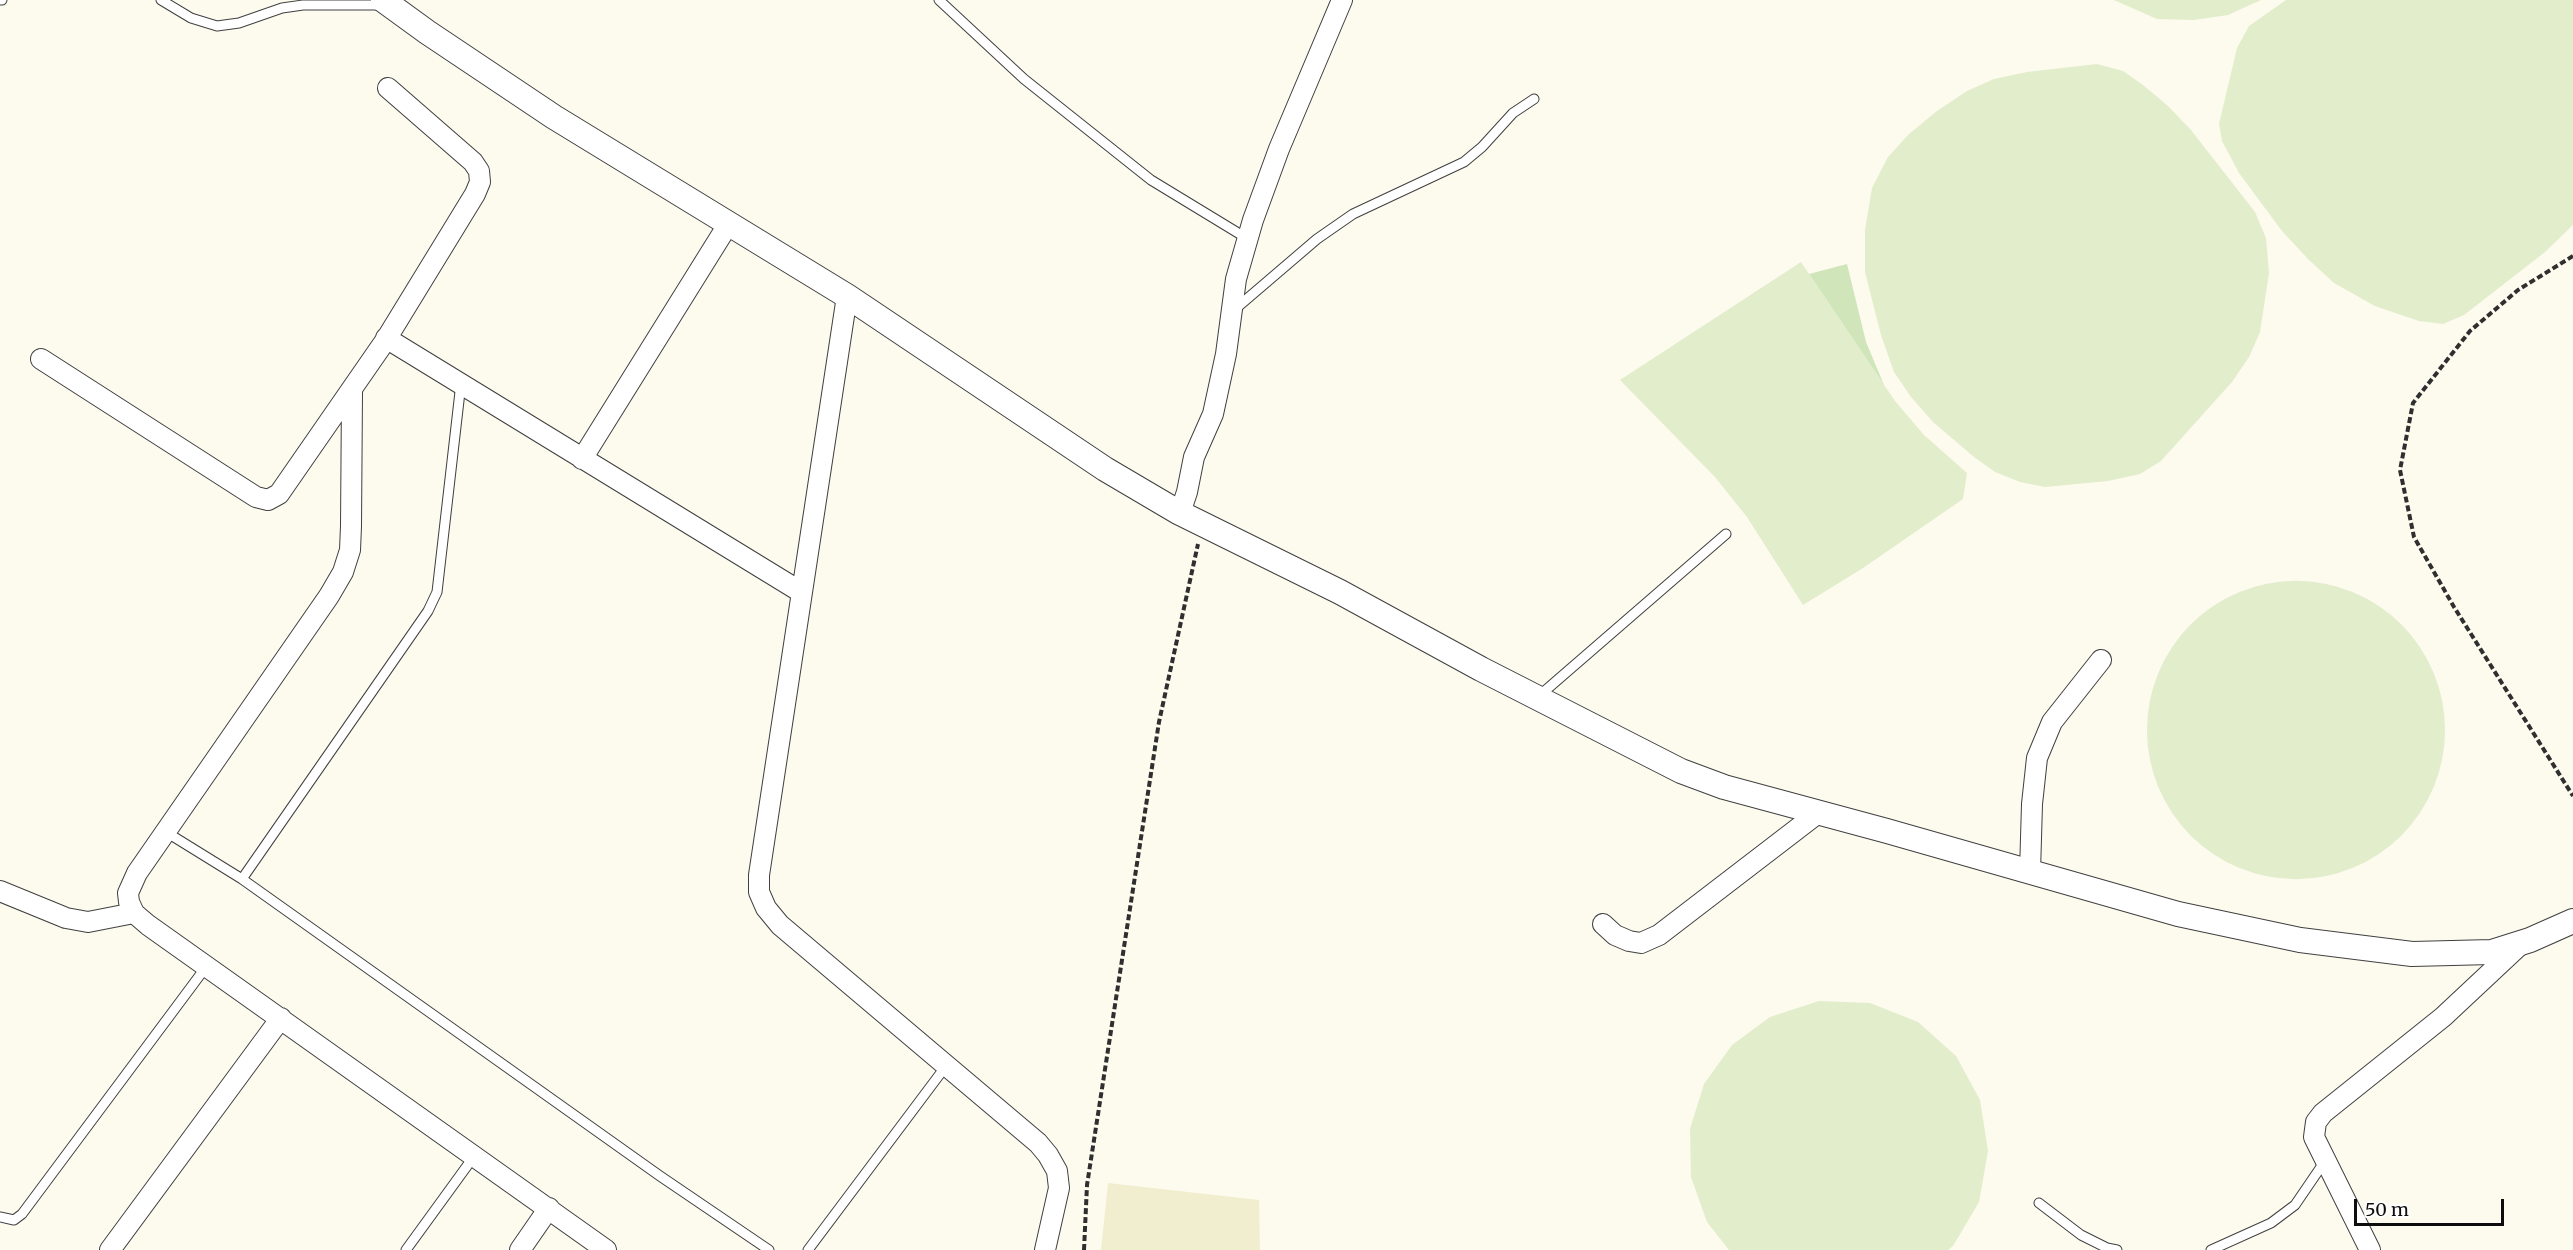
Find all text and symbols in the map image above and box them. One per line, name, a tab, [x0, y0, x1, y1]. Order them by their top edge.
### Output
scale bar	[2357, 1187, 2507, 1225]
text: 50 m	[2365, 1198, 2409, 1221]

